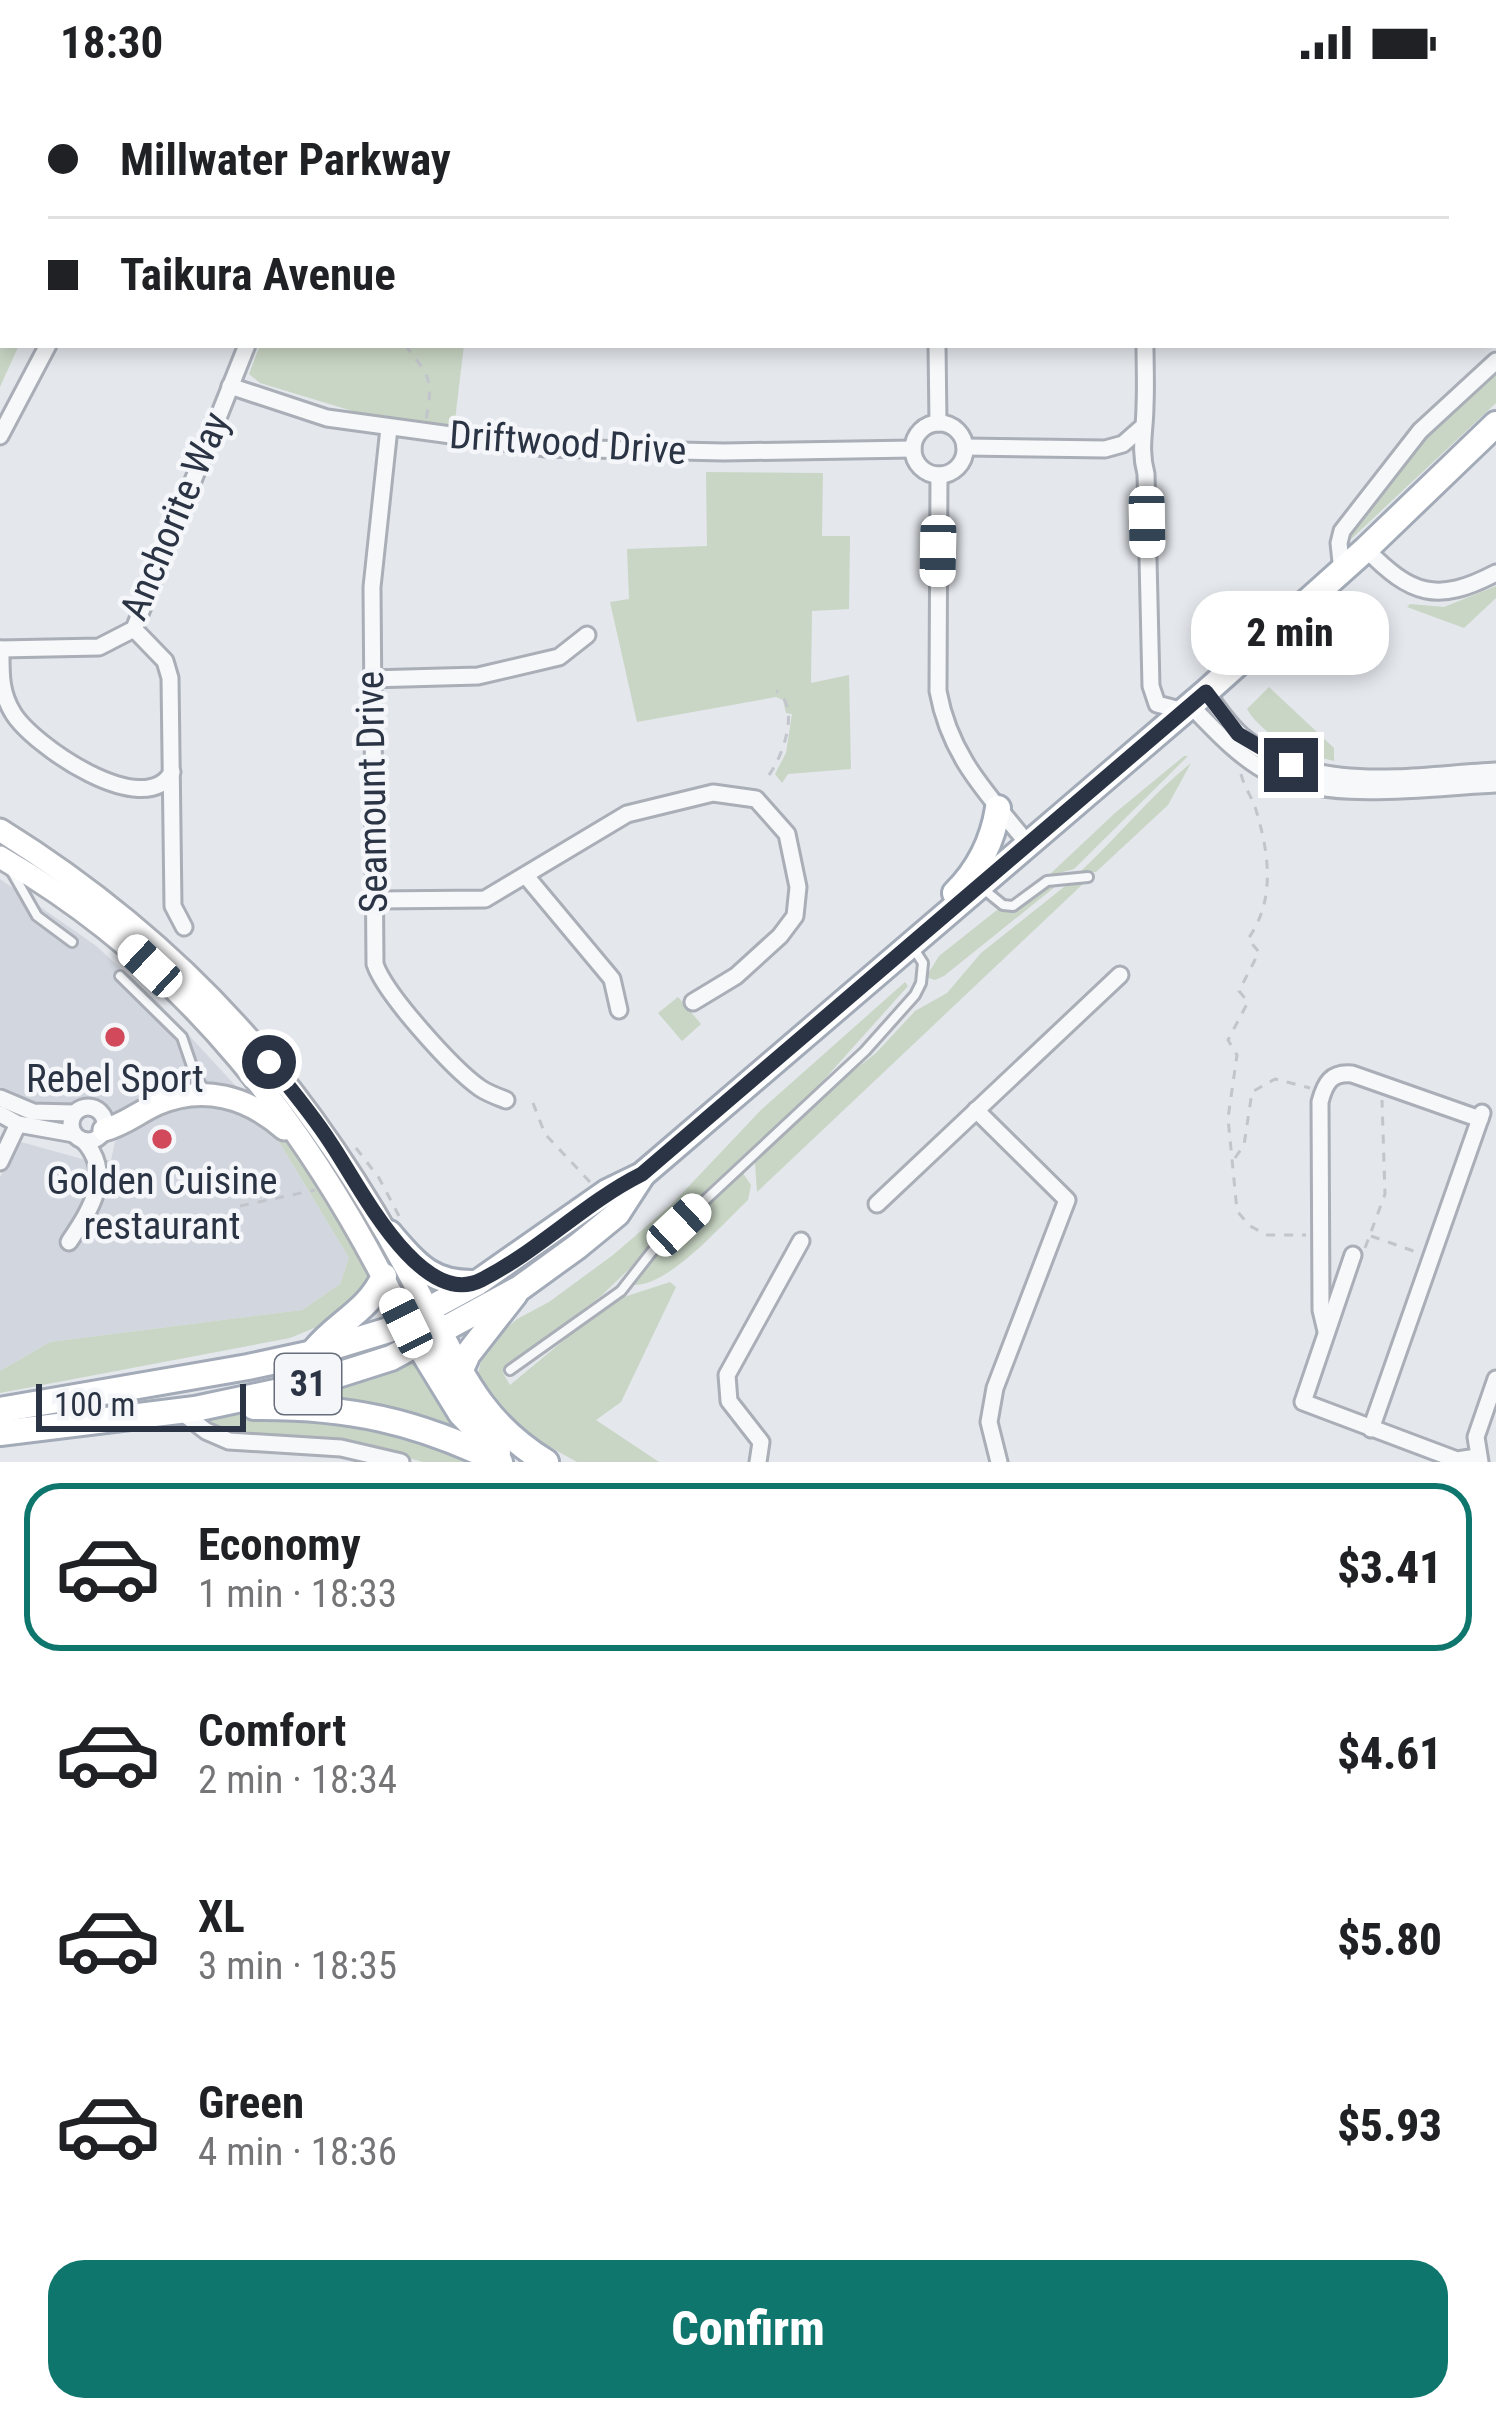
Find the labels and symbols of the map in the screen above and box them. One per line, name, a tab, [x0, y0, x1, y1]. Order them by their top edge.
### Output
street label: Anchorite Way	[111, 405, 239, 627]
street label: Driftwood Drive	[448, 412, 688, 474]
car	[1128, 486, 1166, 558]
car	[919, 515, 957, 587]
callout: 2 min	[1192, 591, 1390, 675]
street label: Seamount Drive	[347, 671, 397, 913]
route end	[1264, 738, 1318, 792]
car	[111, 928, 189, 1004]
marker: Rebel Sport	[102, 1024, 128, 1050]
route start	[242, 1035, 296, 1089]
place label: Rebel Sport	[26, 1056, 204, 1102]
marker: Golden Cuisine restaurant	[149, 1126, 175, 1152]
place label: Golden Cuisine restaurant	[47, 1158, 277, 1249]
car	[640, 1187, 718, 1263]
car	[374, 1283, 438, 1363]
road number: 31	[275, 1354, 341, 1414]
scale bar	[36, 1378, 246, 1431]

